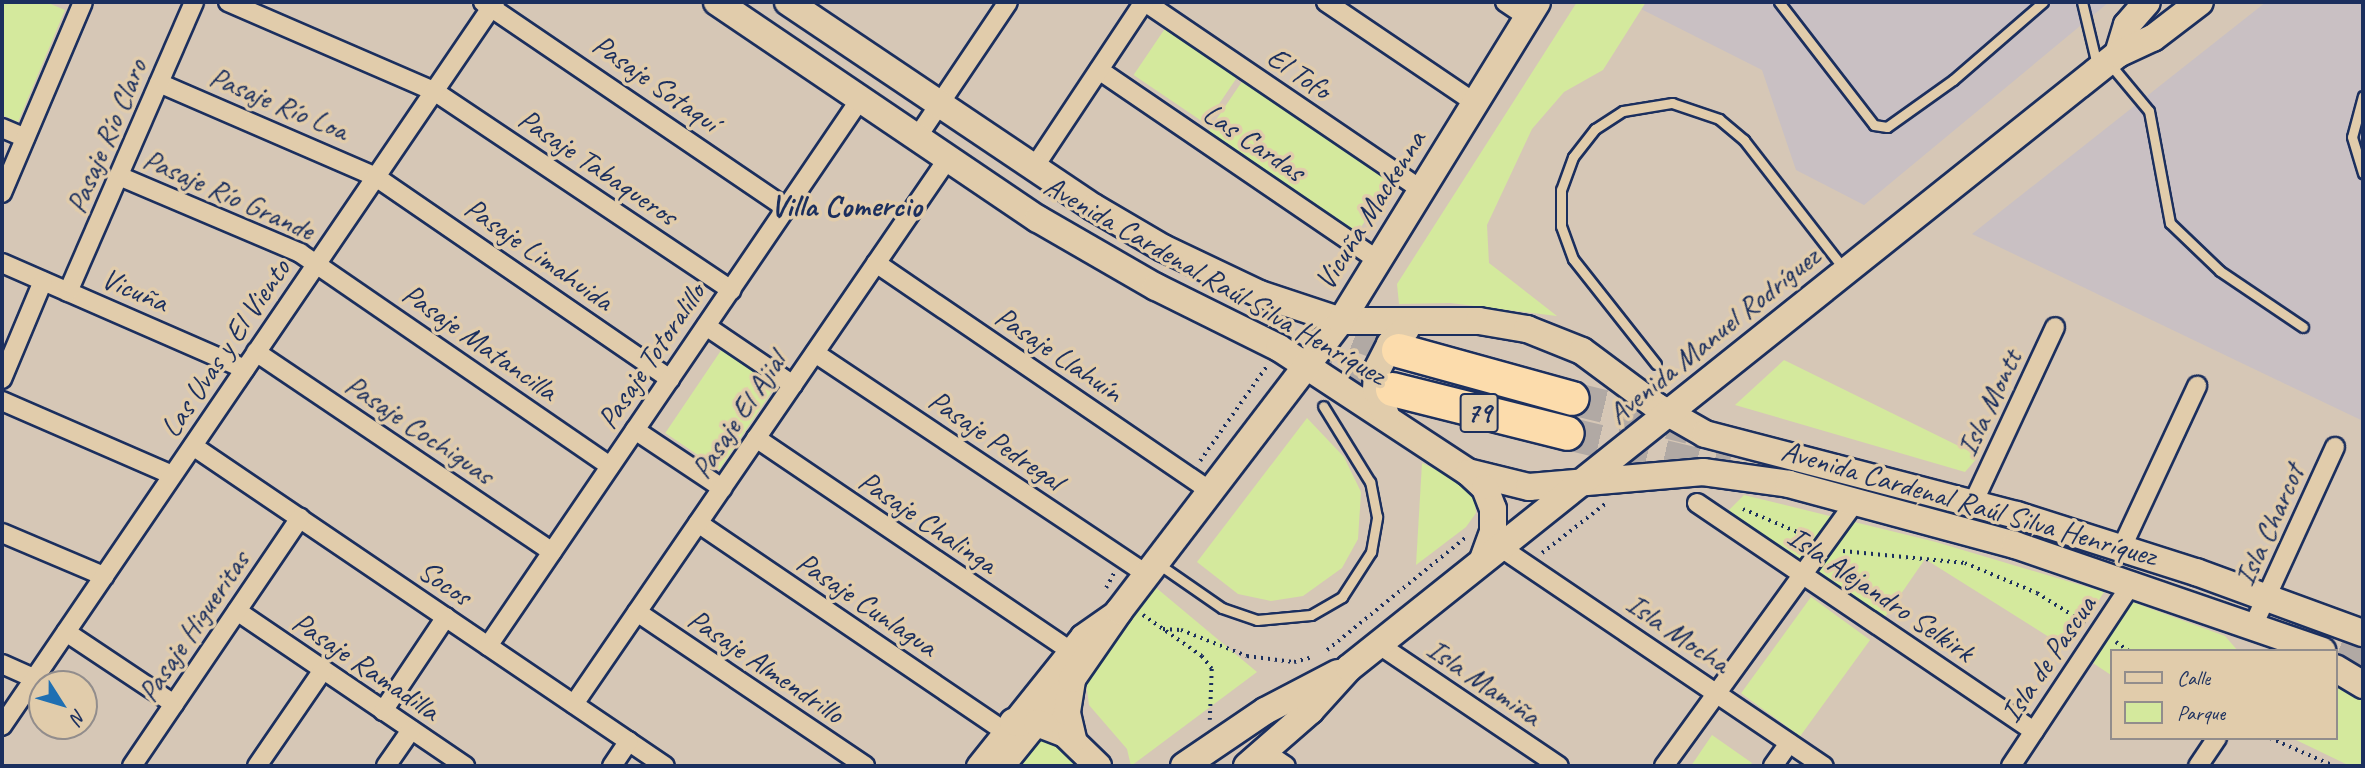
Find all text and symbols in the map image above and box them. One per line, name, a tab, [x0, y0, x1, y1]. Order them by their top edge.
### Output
street label: Pasaje Sotaquí	[586, 26, 726, 140]
street label: El Tofo	[1260, 39, 1338, 107]
street label: Pasaje Río Claro	[57, 53, 155, 219]
street label: Pasaje Río Loa	[205, 58, 353, 148]
street label: Las Cardas	[1196, 95, 1312, 189]
street label: Pasaje Tabaqueros	[512, 101, 684, 233]
street label: Vicuña Mackenna	[1307, 124, 1433, 296]
street label: Pasaje Río Grande	[138, 140, 320, 248]
street label: Avenida Cardenal Raúl Silva Henríquez	[1038, 167, 1392, 393]
district label: Villa Comercio	[770, 187, 922, 225]
street label: Pasaje Limahuida	[458, 190, 620, 318]
street label: Avenida Manuel Rodríguez	[1600, 239, 1826, 431]
street label: Las Uvas y El Viento	[152, 251, 298, 445]
street label: Vicuña	[96, 260, 174, 320]
street label: Pasaje Matancilla	[395, 275, 565, 409]
street label: Pasaje Totoralillo	[589, 276, 713, 436]
street label: Pasaje Llahuín	[988, 298, 1130, 410]
street label: Isla Montt	[1949, 344, 2029, 462]
street label: Pasaje El Ajial	[683, 345, 793, 485]
street label: Pasaje Cochiguas	[339, 366, 501, 492]
street label: Pasaje Pedregal	[922, 382, 1070, 498]
road number: 79	[1458, 388, 1500, 438]
street label: Avenida Cardenal Raúl Silva Henríquez	[1778, 432, 2160, 574]
street label: Isla Charcot	[2226, 458, 2312, 592]
street label: Pasaje Chalinga	[852, 462, 1004, 582]
street label: Isla Alejandro Selkirk	[1781, 518, 1981, 670]
street label: Pasaje Higueritas	[129, 544, 257, 708]
street label: Pasaje Cunlagua	[790, 544, 944, 664]
street label: Socos	[412, 552, 478, 614]
street label: Isla Mocha	[1620, 586, 1736, 680]
street label: Isla de Pascua	[1992, 588, 2104, 730]
street label: Pasaje Almendrillo	[681, 600, 851, 732]
street label: Pasaje Ramadilla	[286, 604, 446, 728]
street label: Isla Mamiña	[1420, 630, 1548, 734]
legend	[2110, 649, 2337, 740]
text: Calle	[2177, 665, 2210, 691]
north arrow	[28, 670, 98, 740]
text: Parque	[2177, 700, 2225, 726]
text: N	[65, 705, 91, 728]

